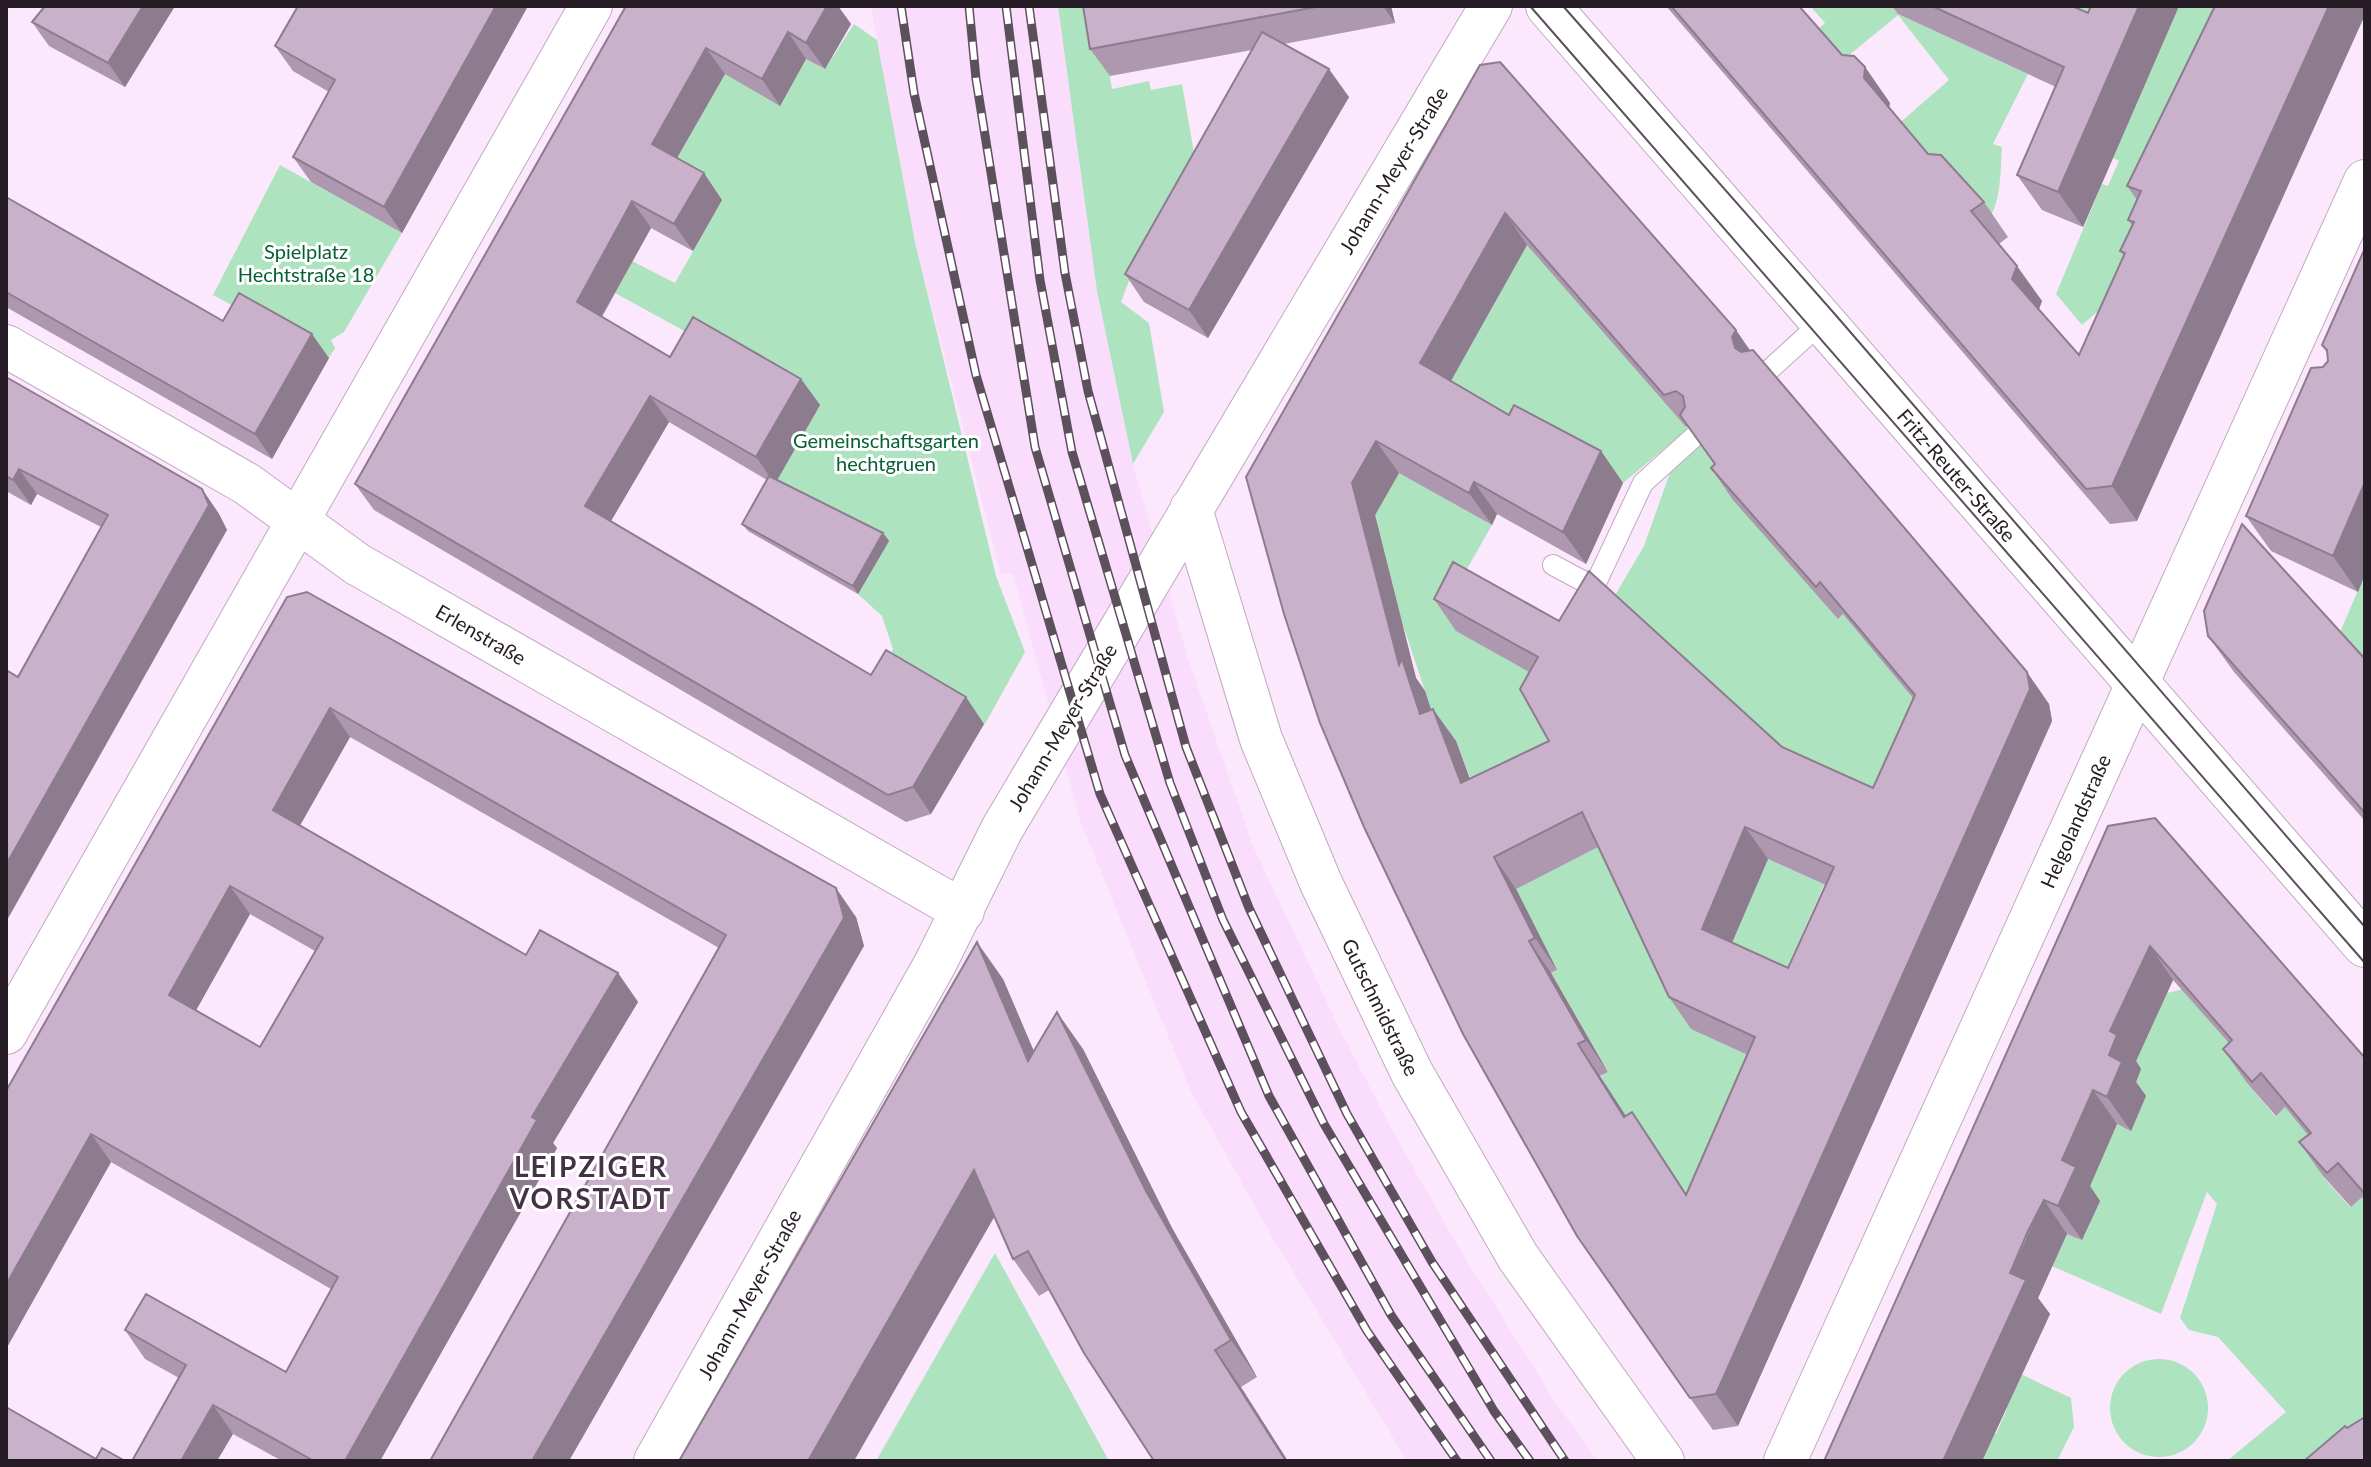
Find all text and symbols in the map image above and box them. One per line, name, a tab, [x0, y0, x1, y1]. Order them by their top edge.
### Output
street label: Johann-Meyer-Straße	[1334, 82, 1452, 258]
park label: Spielplatz Hechtstraße 18	[238, 239, 374, 286]
street label: Fritz-Reuter-Straße	[1893, 404, 2021, 546]
park label: Gemeinschaftsgarten hechtgruen	[793, 428, 979, 475]
street label: Erlenstraße	[432, 599, 530, 669]
street label: Johann-Meyer-Straße	[1003, 639, 1121, 815]
street label: Helgolandstraße	[2035, 750, 2115, 892]
street label: Gutschmidstraße	[1337, 934, 1425, 1080]
district label: LEIPZIGER VORSTADT	[509, 1149, 672, 1215]
street label: Johann-Meyer-Straße	[692, 1205, 806, 1383]

